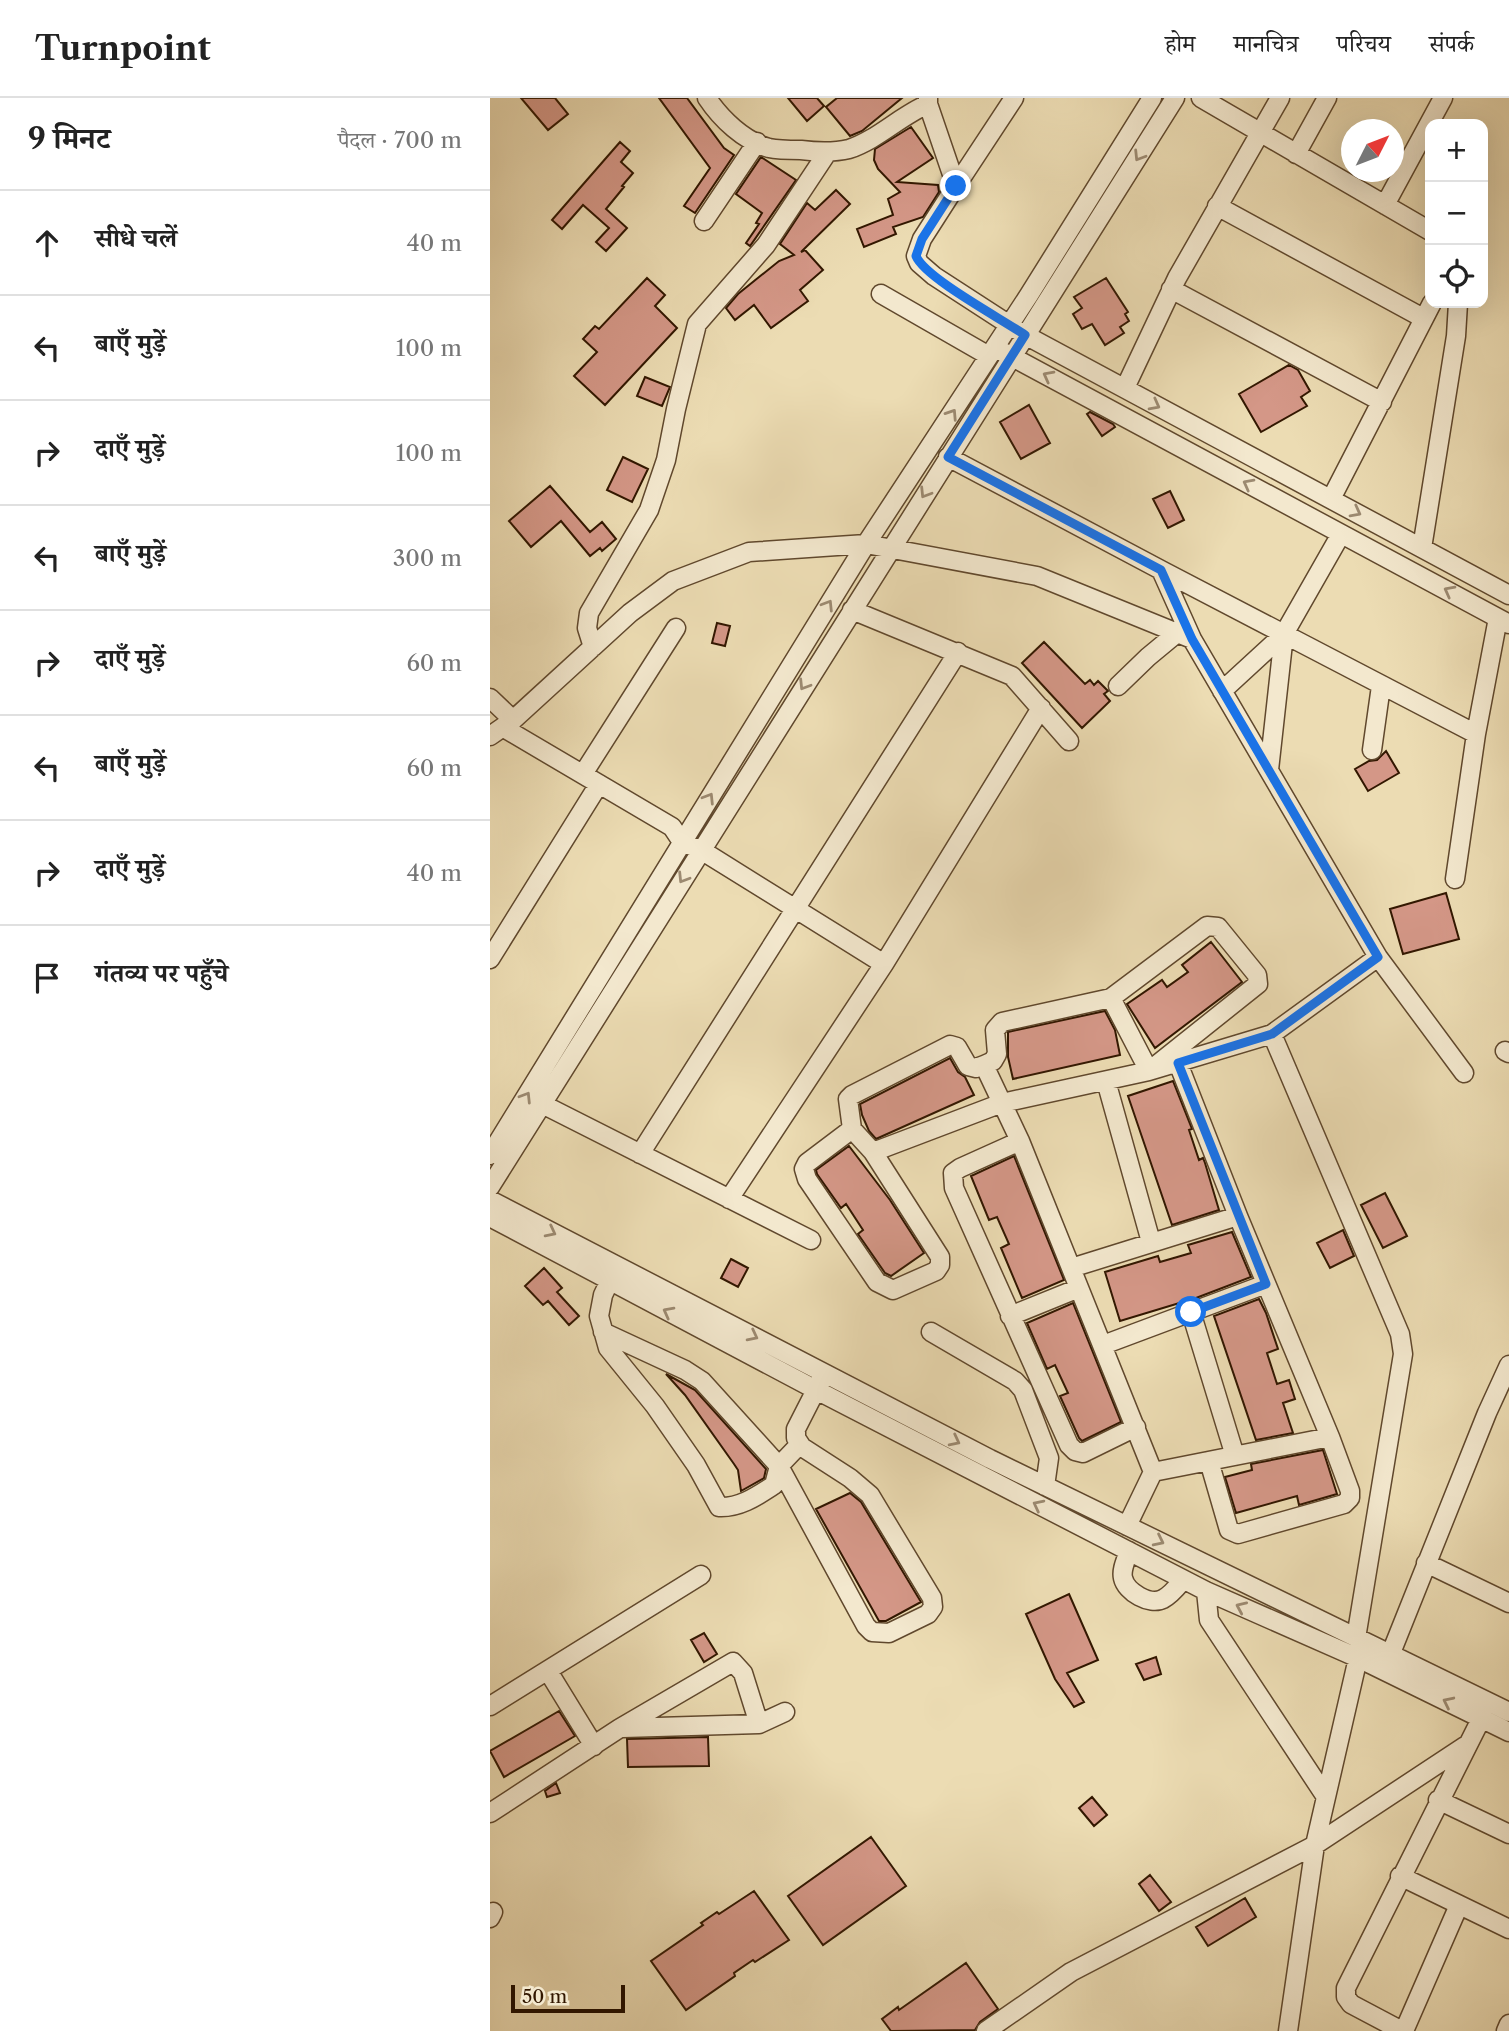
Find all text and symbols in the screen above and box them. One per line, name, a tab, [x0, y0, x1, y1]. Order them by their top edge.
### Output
text: Turnpoint	[35, 28, 211, 69]
text: होम	[1165, 29, 1195, 58]
text: मानचित्र	[1233, 29, 1299, 58]
text: परिचय	[1337, 29, 1391, 58]
text: संपर्क	[1429, 29, 1474, 58]
north arrow	[1341, 119, 1404, 182]
map controls	[1425, 119, 1488, 308]
button: +	[1425, 119, 1488, 182]
text: 9 मिनट	[28, 120, 110, 157]
text: पैदल · 700 m	[338, 126, 462, 154]
one-way arrow	[1134, 148, 1147, 161]
route end	[940, 170, 971, 201]
button: −	[1425, 182, 1488, 245]
text: सीधे चलें	[95, 222, 177, 254]
icon: ahead	[28, 224, 66, 262]
text: 40 m	[407, 229, 462, 257]
button: locate	[1425, 245, 1488, 308]
text: बाएँ मुड़ें	[95, 327, 166, 359]
icon: left	[28, 329, 66, 367]
text: 100 m	[396, 334, 462, 362]
one-way arrow	[1043, 371, 1055, 385]
one-way arrow	[1148, 396, 1161, 410]
one-way arrow	[943, 408, 956, 421]
text: दाएँ मुड़ें	[95, 432, 165, 464]
icon: right	[28, 434, 66, 472]
text: 100 m	[396, 439, 462, 467]
one-way arrow	[1243, 479, 1256, 492]
one-way arrow	[921, 485, 934, 498]
one-way arrow	[1348, 504, 1361, 518]
text: बाएँ मुड़ें	[95, 537, 166, 569]
icon: left	[28, 539, 66, 577]
text: 300 m	[393, 544, 462, 572]
one-way arrow	[1444, 586, 1456, 600]
one-way arrow	[820, 599, 833, 612]
text: दाएँ मुड़ें	[95, 642, 165, 674]
icon: right	[28, 644, 66, 682]
text: 60 m	[406, 649, 462, 677]
one-way arrow	[800, 678, 813, 691]
text: बाएँ मुड़ें	[95, 747, 166, 779]
icon: left	[28, 749, 66, 787]
text: 60 m	[406, 754, 462, 782]
one-way arrow	[701, 793, 714, 806]
text: दाएँ मुड़ें	[95, 852, 165, 884]
icon: right	[28, 854, 66, 892]
text: 40 m	[407, 859, 462, 887]
one-way arrow	[679, 871, 692, 884]
text: गंतव्य पर पहुँचे	[95, 957, 228, 989]
icon: arrive	[28, 959, 66, 997]
one-way arrow	[517, 1091, 530, 1104]
one-way arrow	[544, 1223, 556, 1237]
route start	[1175, 1296, 1206, 1327]
one-way arrow	[663, 1307, 675, 1320]
one-way arrow	[746, 1328, 758, 1341]
one-way arrow	[948, 1432, 960, 1446]
one-way arrow	[1033, 1499, 1045, 1513]
one-way arrow	[1152, 1533, 1164, 1547]
one-way arrow	[1236, 1601, 1248, 1615]
one-way arrow	[1443, 1697, 1455, 1711]
scale bar	[511, 1982, 625, 2014]
text: 50 m	[522, 1985, 567, 2008]

